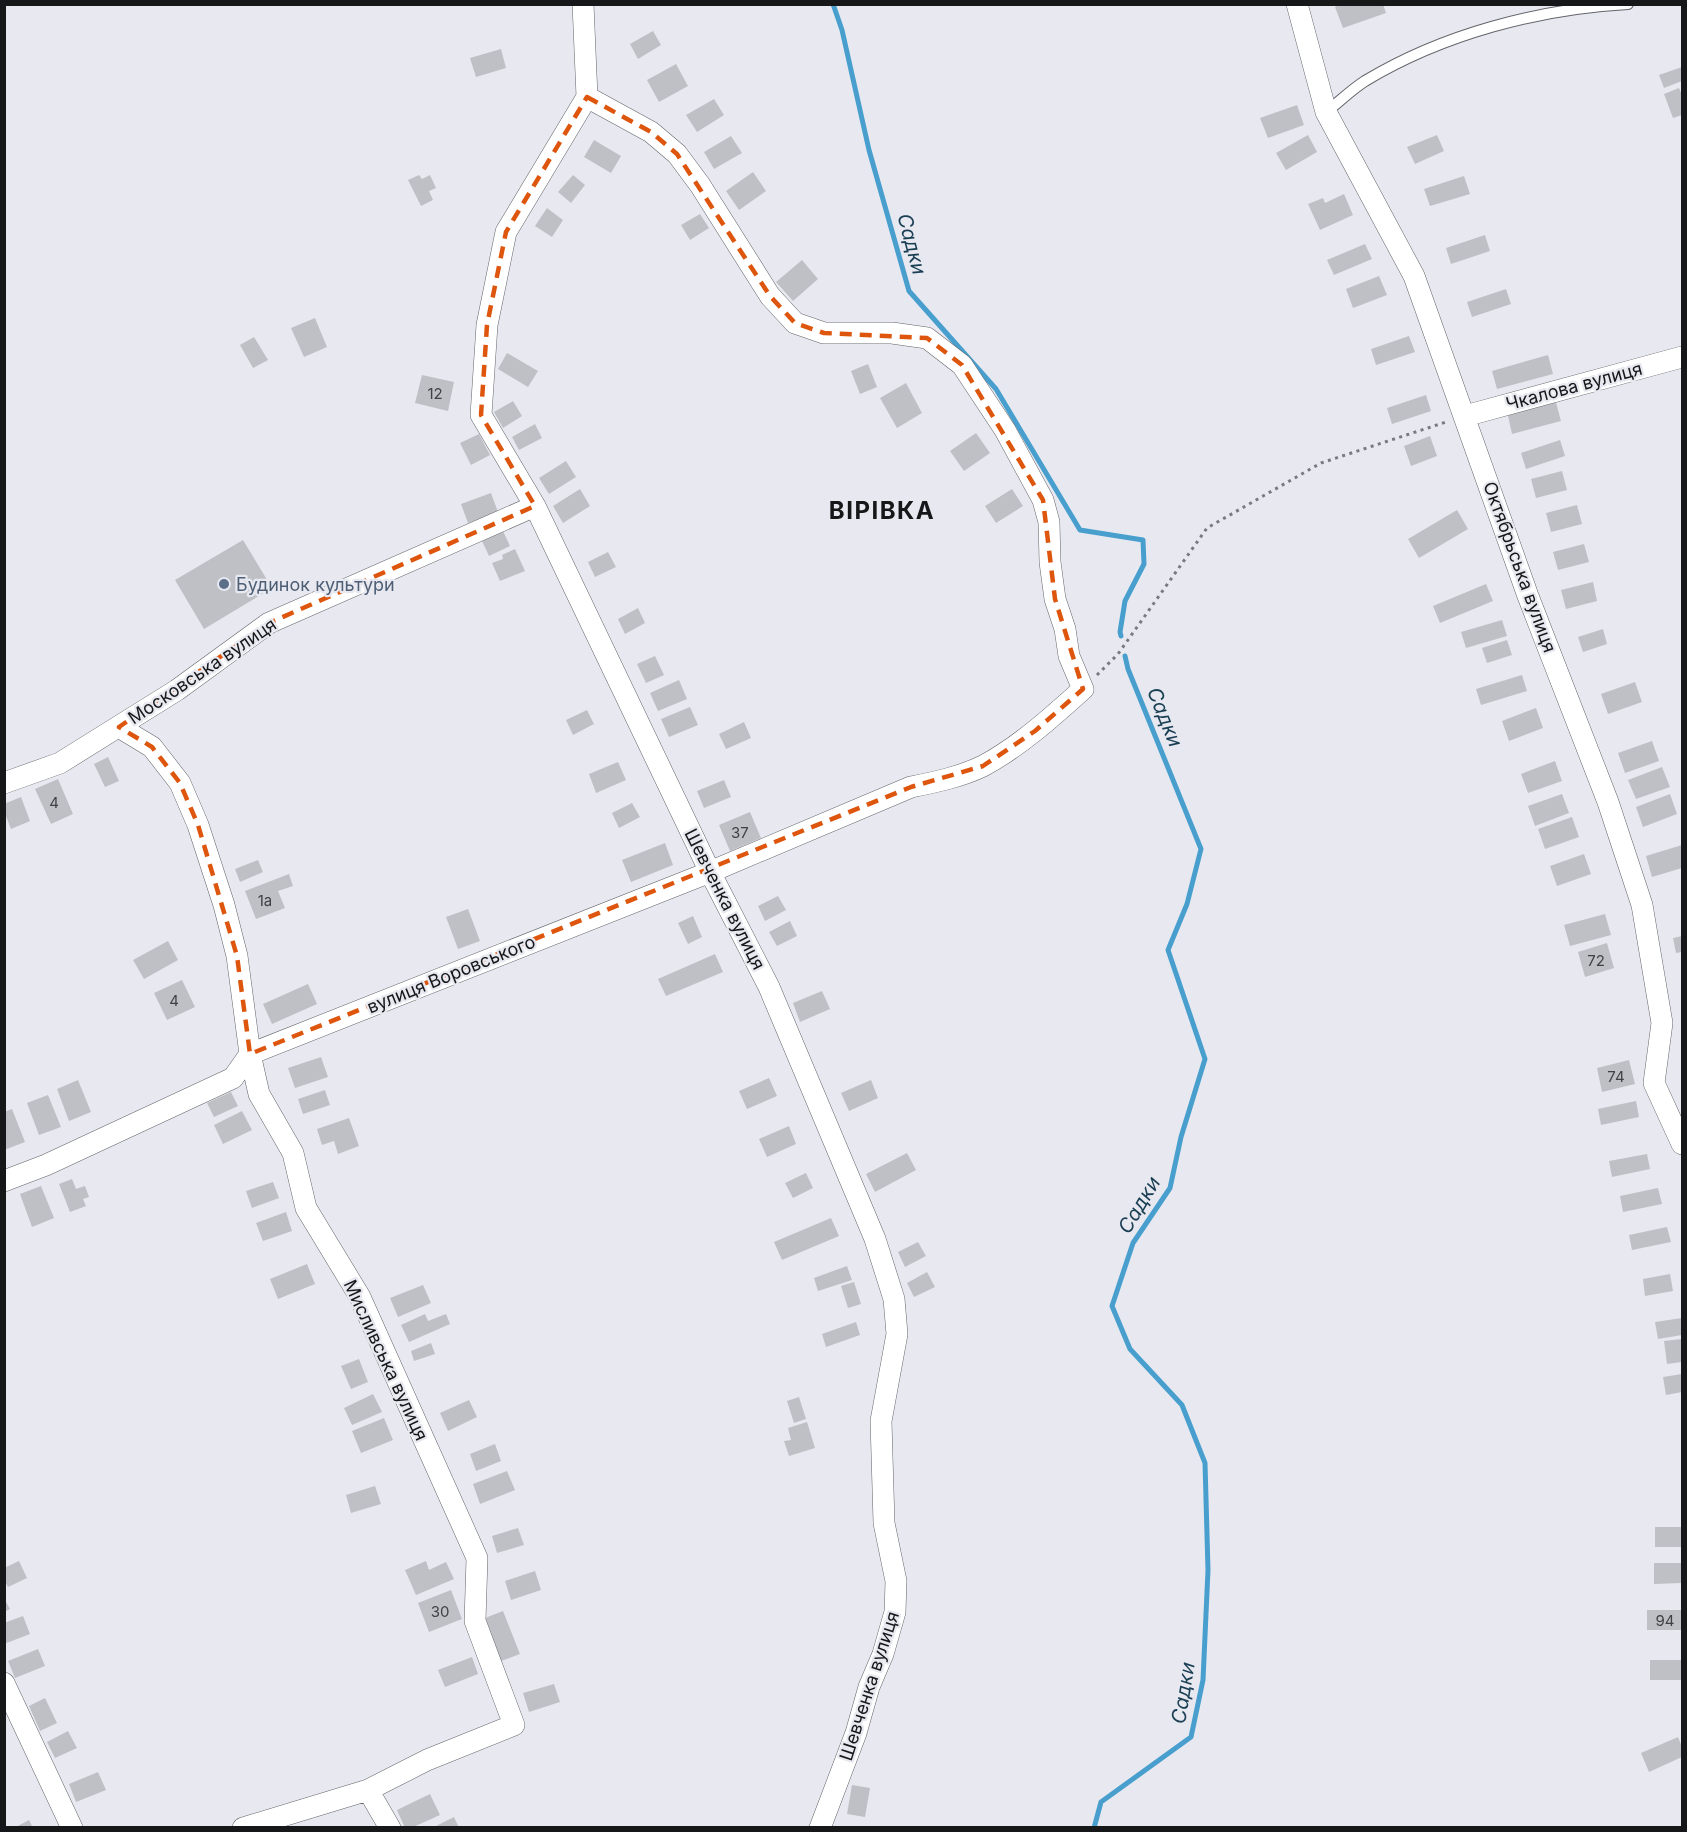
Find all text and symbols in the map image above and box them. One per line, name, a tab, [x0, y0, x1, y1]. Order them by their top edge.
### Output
water label: Садки	[892, 211, 932, 277]
street label: Чкалова вулиця	[1504, 358, 1644, 414]
house number: 12	[427, 384, 443, 403]
street label: Октябрьська вулиця	[1479, 479, 1561, 655]
district label: ВІРІВКА	[829, 496, 935, 525]
place label: Будинок культури	[236, 574, 395, 595]
marker: Будинок культури	[217, 577, 231, 591]
street label: Московська вулиця	[124, 614, 280, 728]
water label: Садки	[1142, 684, 1188, 750]
house number: 4	[49, 793, 59, 812]
house number: 37	[731, 823, 749, 842]
street label: Шевченка вулиця	[680, 825, 770, 973]
house number: 1а	[258, 891, 272, 910]
street label: вулиця Воровського	[364, 931, 538, 1017]
house number: 72	[1587, 951, 1605, 970]
house number: 4	[169, 991, 179, 1010]
house number: 74	[1607, 1067, 1625, 1086]
water label: Садки	[1113, 1172, 1165, 1238]
street label: Мисливська вулиця	[340, 1276, 432, 1444]
house number: 30	[431, 1602, 449, 1621]
street label: Шевченка вулиця	[835, 1609, 903, 1763]
house number: 94	[1656, 1611, 1675, 1630]
water label: Садки	[1166, 1660, 1200, 1726]

